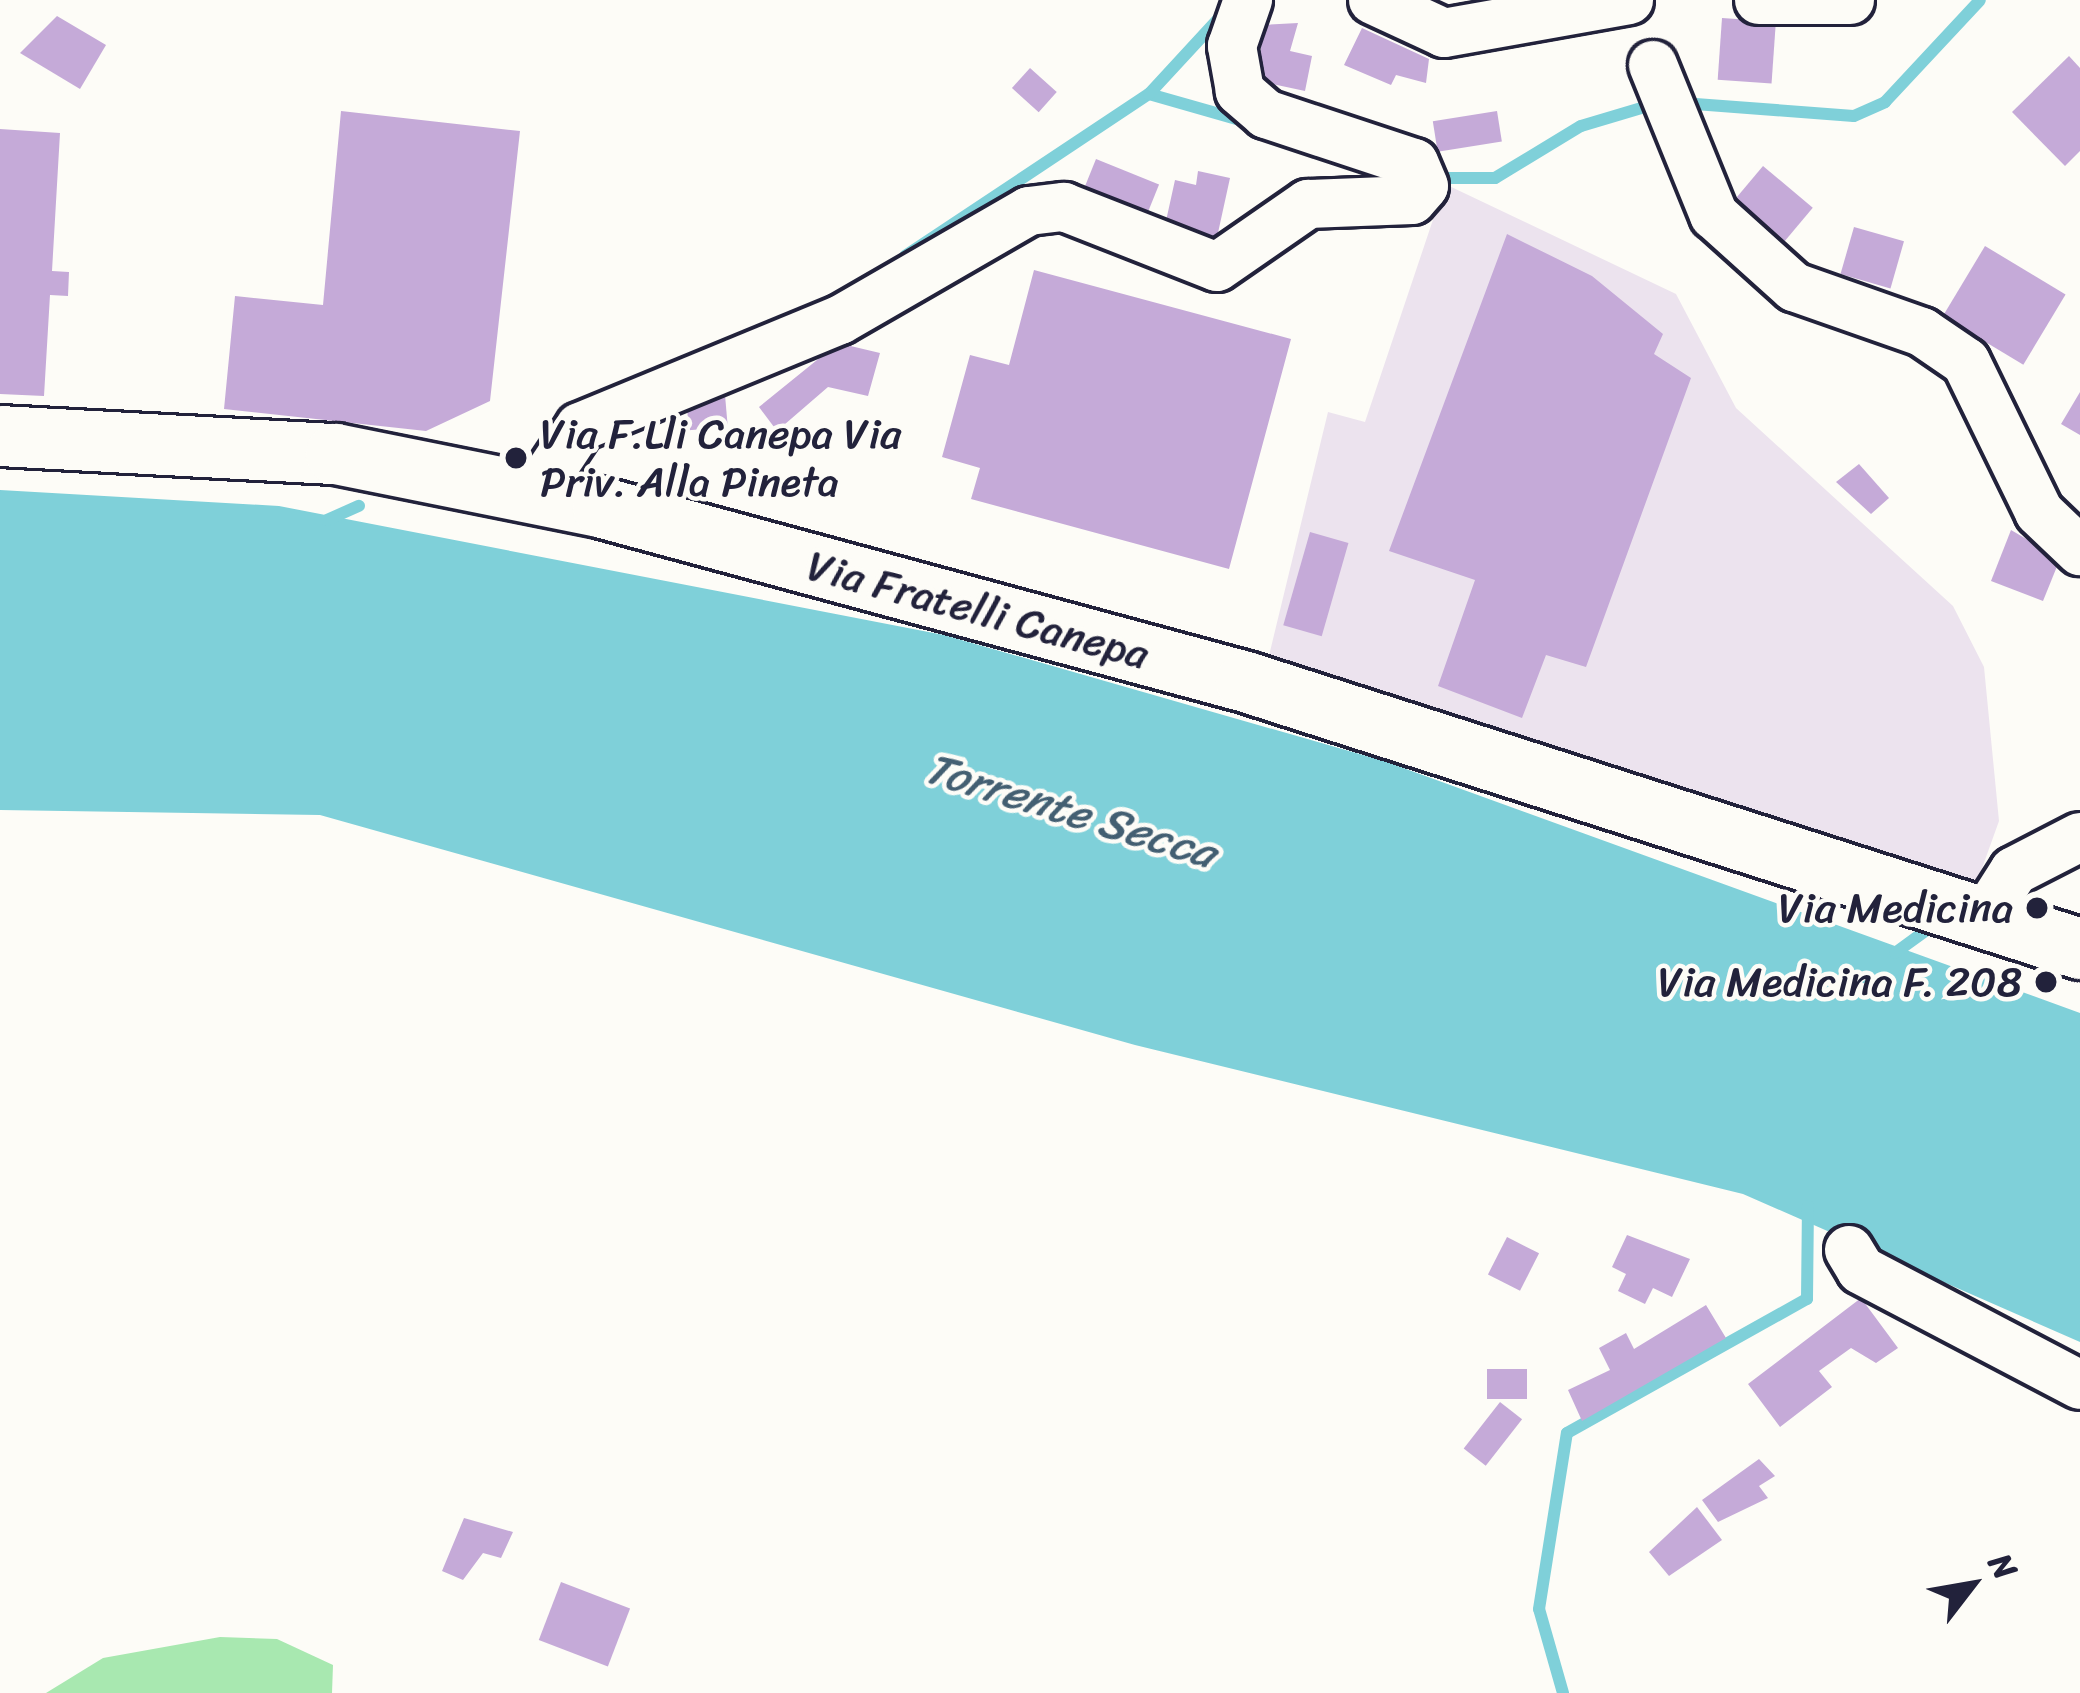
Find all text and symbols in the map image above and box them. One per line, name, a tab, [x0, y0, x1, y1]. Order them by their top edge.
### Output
place label: Via F.Lli Canepa Via Priv. Alla Pineta	[540, 409, 897, 508]
marker: Via F.Lli Canepa Via Priv. Alla Pineta	[503, 445, 529, 471]
street label: Via Fratelli Canepa	[802, 540, 1154, 680]
water label: Torrente Secca	[919, 741, 1221, 881]
place label: Via Medicina	[1778, 883, 2013, 933]
marker: Via Medicina	[2024, 895, 2050, 921]
place label: Via Medicina F. 208	[1658, 957, 2022, 1007]
marker: Via Medicina F. 208	[2033, 969, 2059, 995]
north arrow	[1912, 1525, 2032, 1645]
text: N	[1972, 1542, 2034, 1591]

